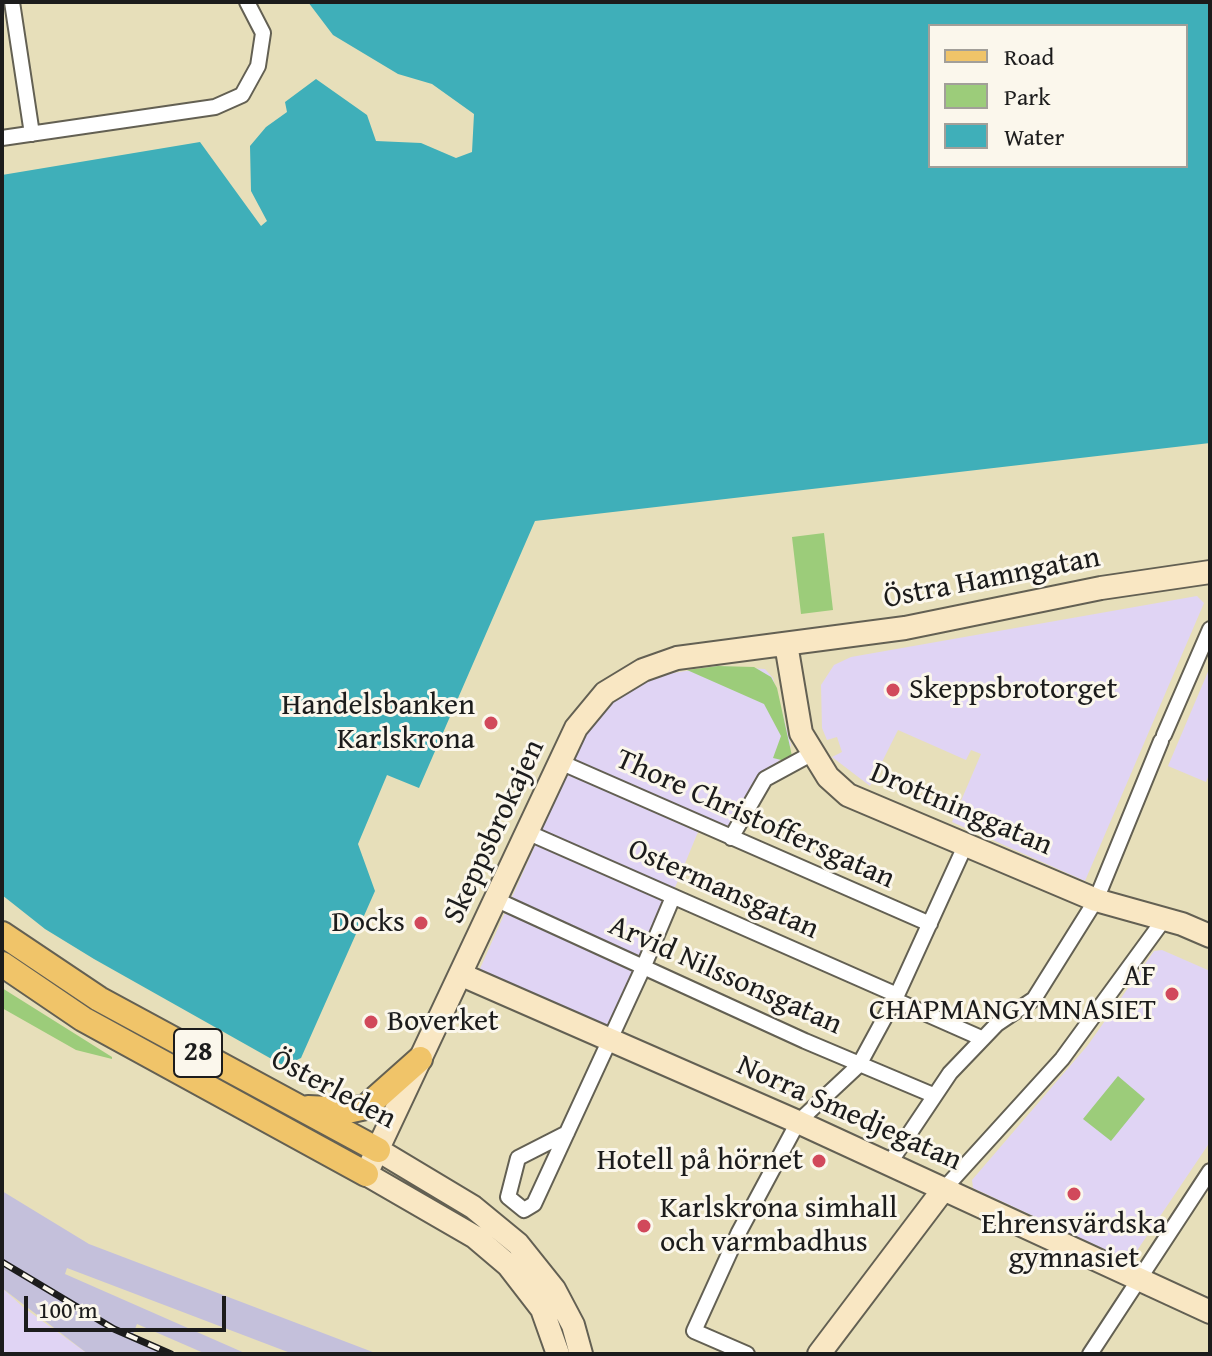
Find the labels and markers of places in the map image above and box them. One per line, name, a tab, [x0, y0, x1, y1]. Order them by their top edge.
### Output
place label: Skeppsbrotorget	[909, 672, 1117, 708]
marker: Skeppsbrotorget	[884, 681, 902, 699]
place label: Handelsbanken Karlskrona	[282, 688, 475, 758]
marker: Handelsbanken Karlskrona	[482, 714, 500, 732]
place label: Docks	[331, 905, 405, 941]
marker: Docks	[412, 914, 430, 932]
place label: AF CHAPMANGYMNASIET	[869, 959, 1156, 1030]
marker: AF CHAPMANGYMNASIET	[1163, 985, 1181, 1003]
place label: Boverket	[387, 1004, 499, 1040]
marker: Boverket	[362, 1013, 380, 1031]
place label: Hotell på hörnet	[597, 1143, 803, 1179]
marker: Hotell på hörnet	[810, 1152, 828, 1170]
marker: Ehrensvärdska gymnasiet	[1065, 1185, 1083, 1203]
place label: Karlskrona simhall och varmbadhus	[660, 1191, 897, 1262]
place label: Ehrensvärdska gymnasiet	[981, 1207, 1167, 1278]
marker: Karlskrona simhall och varmbadhus	[635, 1217, 653, 1235]

